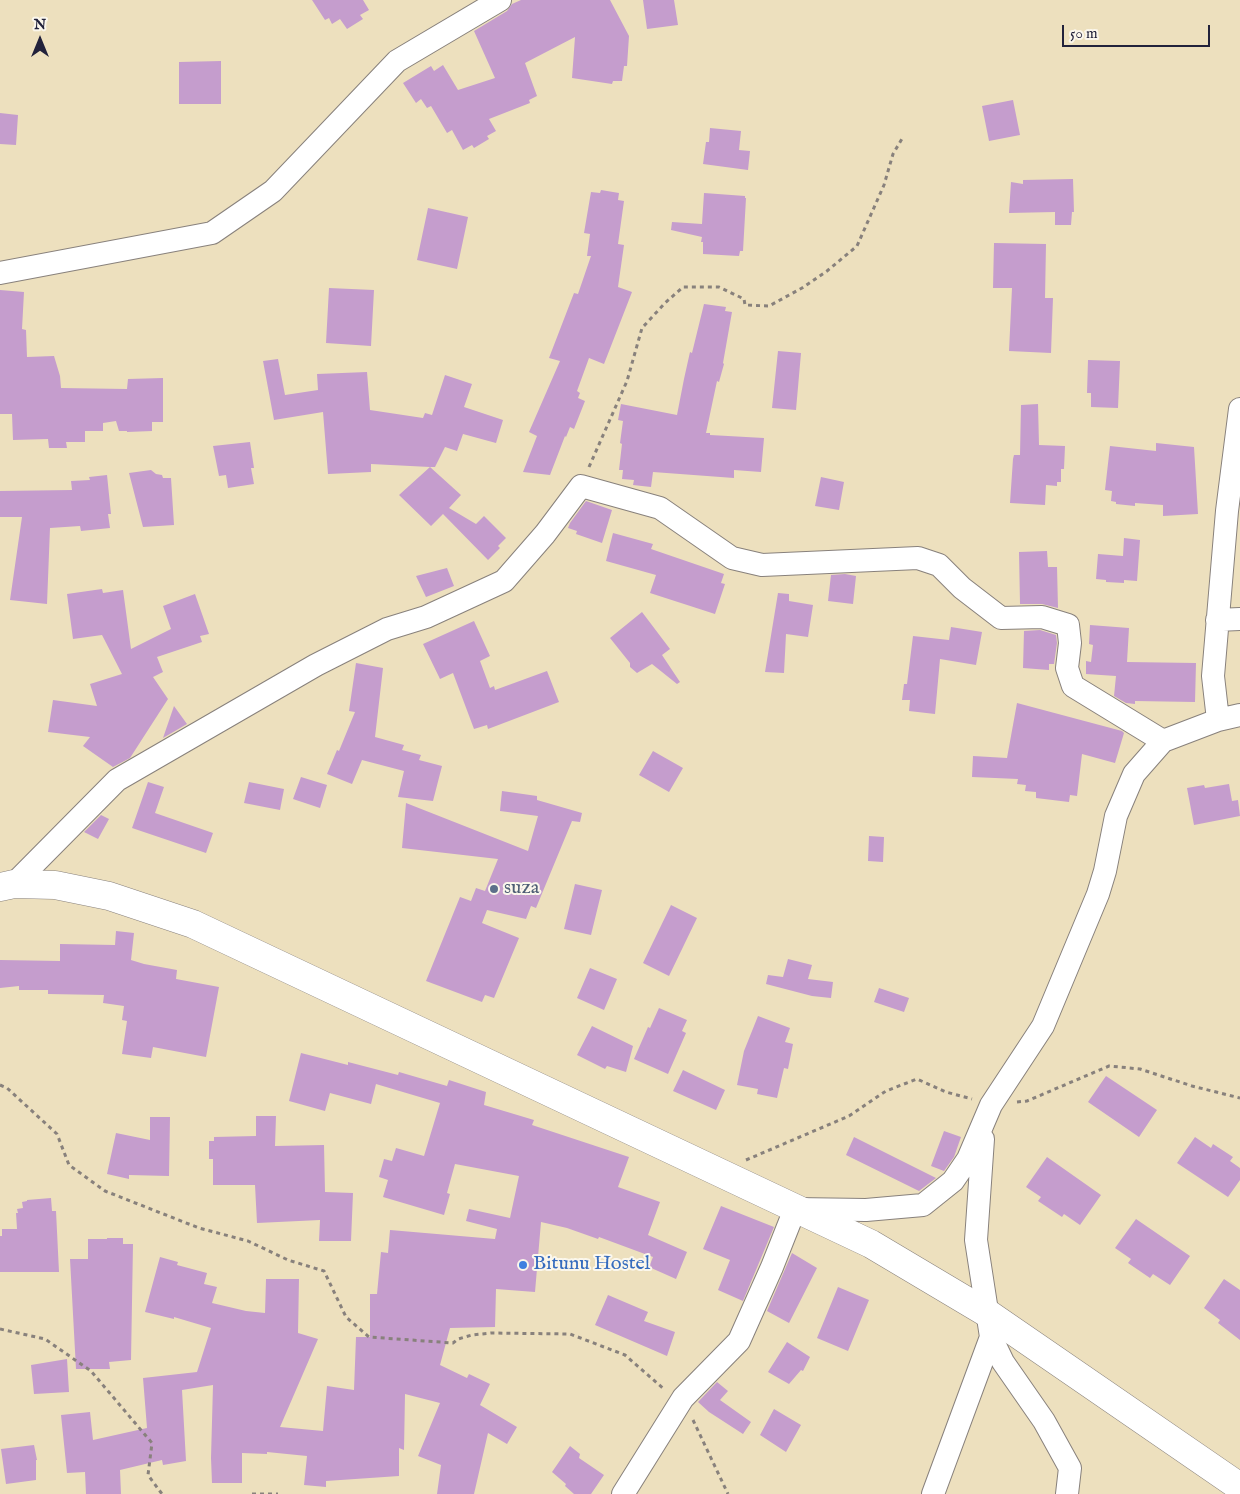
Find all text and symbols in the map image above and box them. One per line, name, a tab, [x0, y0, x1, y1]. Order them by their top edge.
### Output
north arrow	[15, 15, 65, 65]
scale bar	[1065, 15, 1212, 47]
text: N	[34, 16, 46, 34]
text: 50 m	[1070, 24, 1098, 43]
place label: suza	[504, 877, 539, 901]
marker: suza	[488, 883, 500, 895]
place label: Bitunu Hostel	[533, 1253, 650, 1277]
marker: Bitunu Hostel	[517, 1259, 529, 1271]

